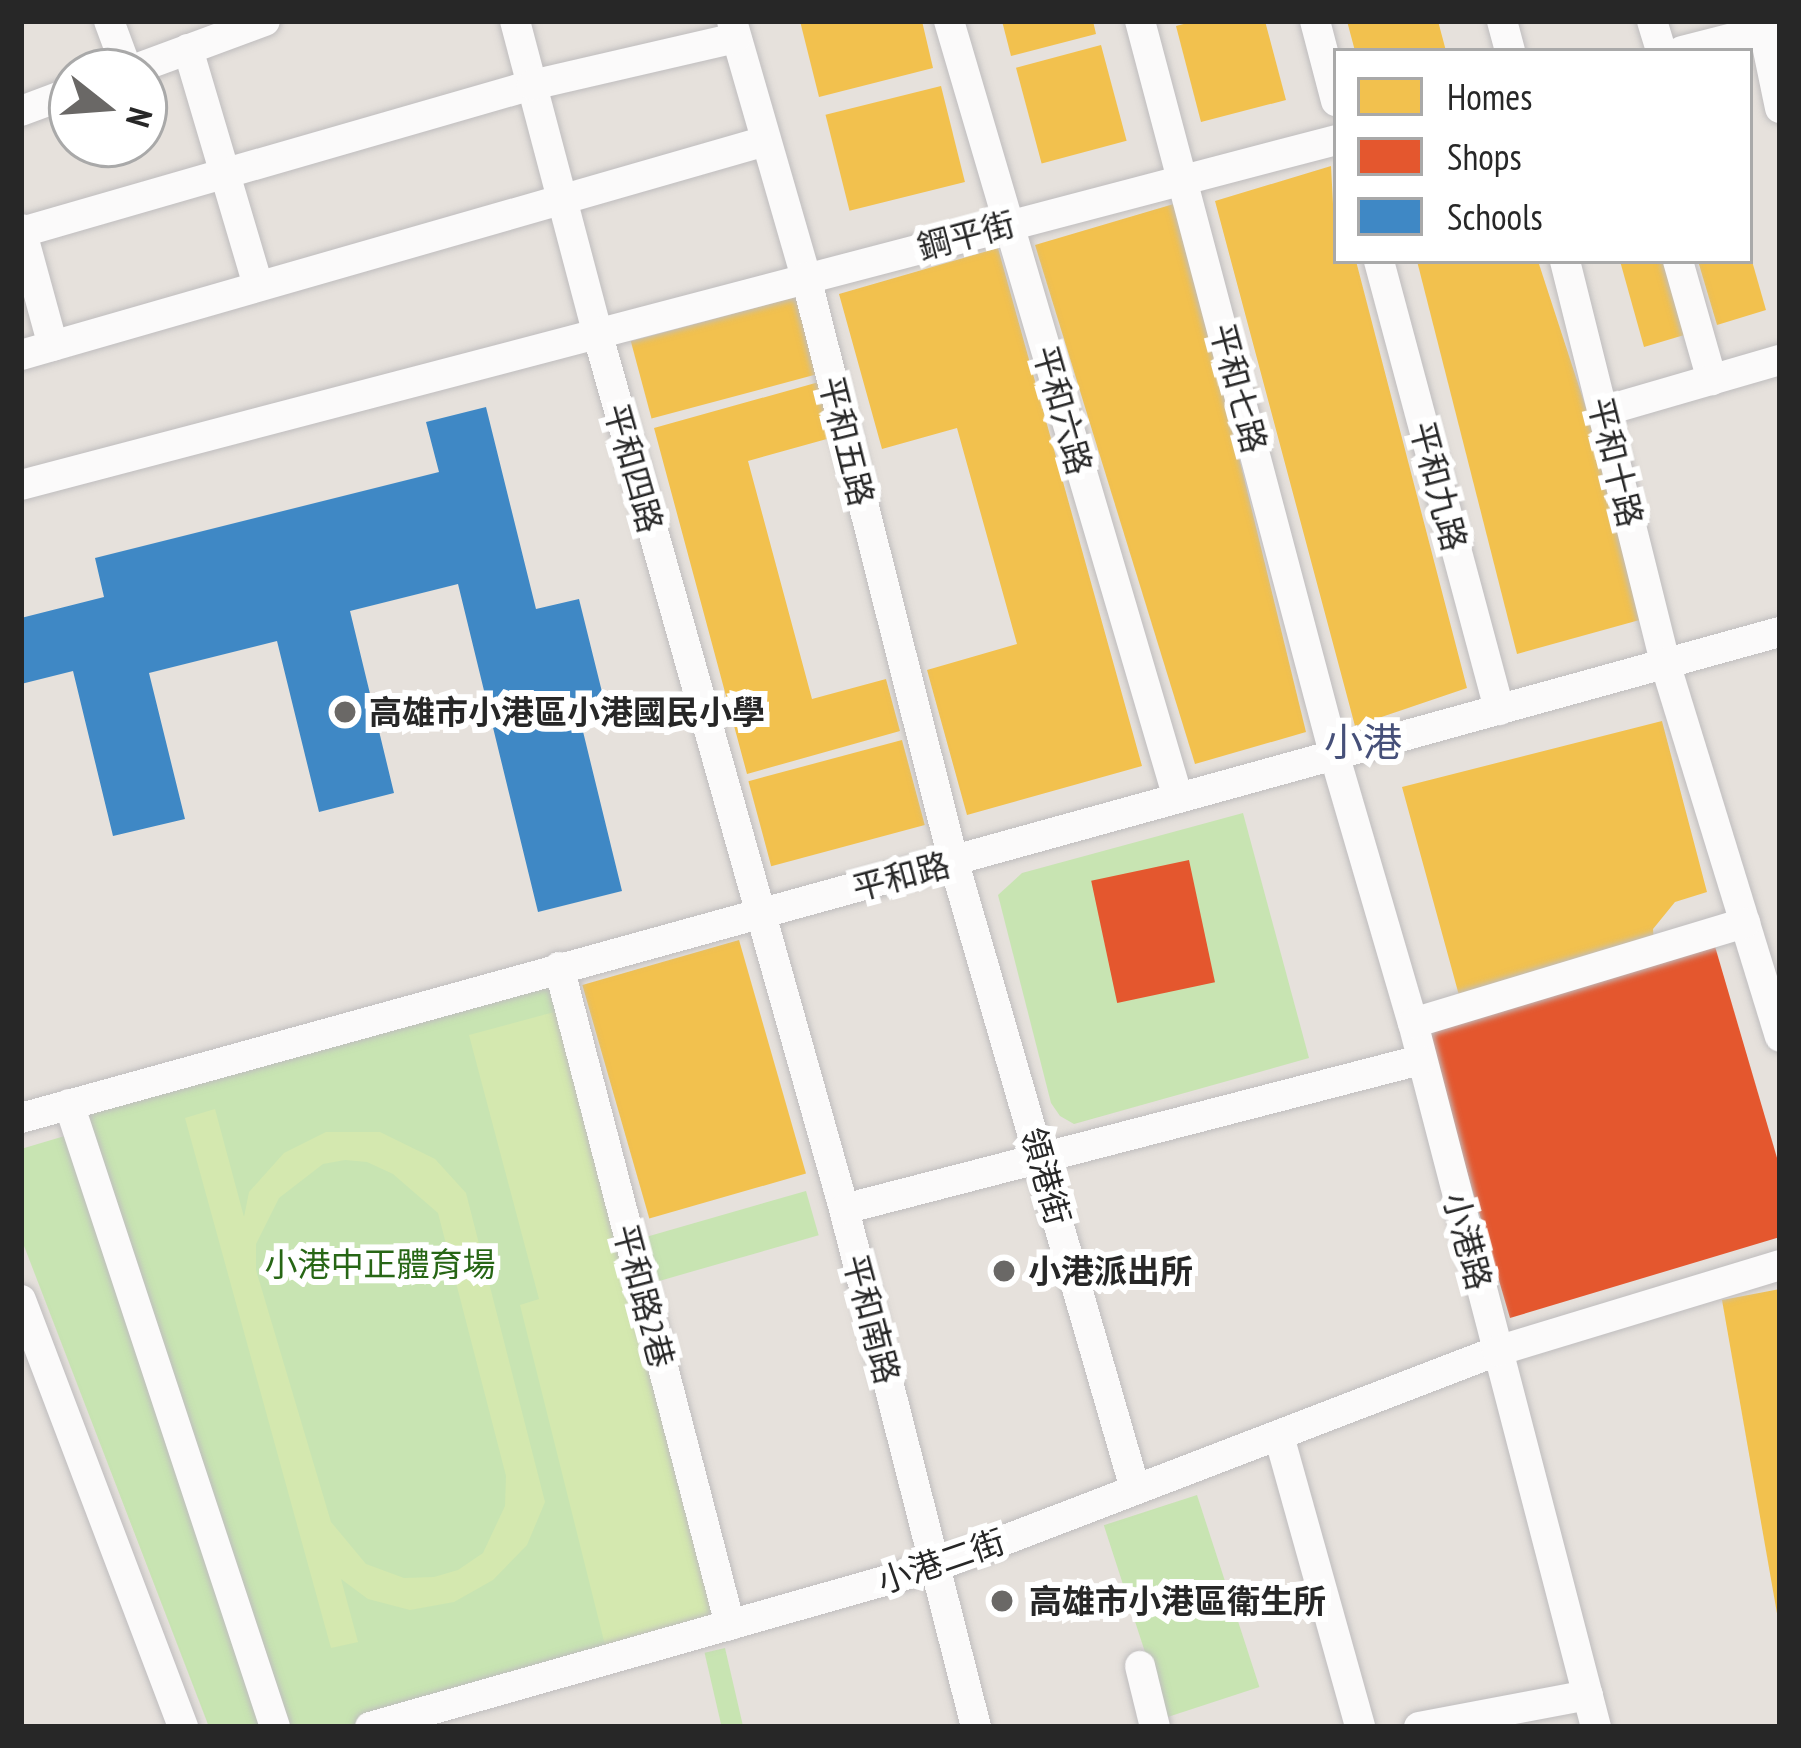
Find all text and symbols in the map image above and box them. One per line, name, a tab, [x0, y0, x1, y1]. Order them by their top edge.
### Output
north arrow	[48, 48, 168, 168]
legend	[1333, 48, 1753, 264]
text: Homes	[1447, 73, 1532, 120]
text: N	[117, 103, 163, 133]
text: Shops	[1447, 133, 1522, 180]
text: Schools	[1447, 193, 1543, 240]
street label: 鋼平街	[913, 203, 1019, 267]
street label: 平和七路	[1203, 319, 1275, 457]
street label: 平和六路	[1026, 341, 1100, 479]
street label: 平和五路	[812, 372, 882, 510]
street label: 平和十路	[1581, 393, 1651, 531]
street label: 平和四路	[597, 399, 671, 537]
street label: 平和九路	[1403, 417, 1475, 555]
place label: 高雄市小港區小港國民小學	[369, 692, 765, 732]
marker: 高雄市小港區小港國民小學	[332, 699, 358, 725]
district label: 小港	[1324, 719, 1402, 765]
street label: 平和路	[848, 844, 954, 908]
street label: 領港街	[1013, 1123, 1079, 1229]
street label: 小港路	[1436, 1188, 1500, 1294]
street label: 平和路2巷	[606, 1220, 682, 1372]
park label: 小港中正體育場	[265, 1244, 495, 1284]
street label: 平和南路	[836, 1250, 908, 1388]
place label: 小港派出所	[1028, 1251, 1193, 1291]
marker: 小港派出所	[991, 1258, 1017, 1284]
street label: 小港二街	[872, 1521, 1010, 1601]
place label: 高雄市小港區衛生所	[1029, 1581, 1326, 1621]
marker: 高雄市小港區衛生所	[986, 1585, 1018, 1617]

